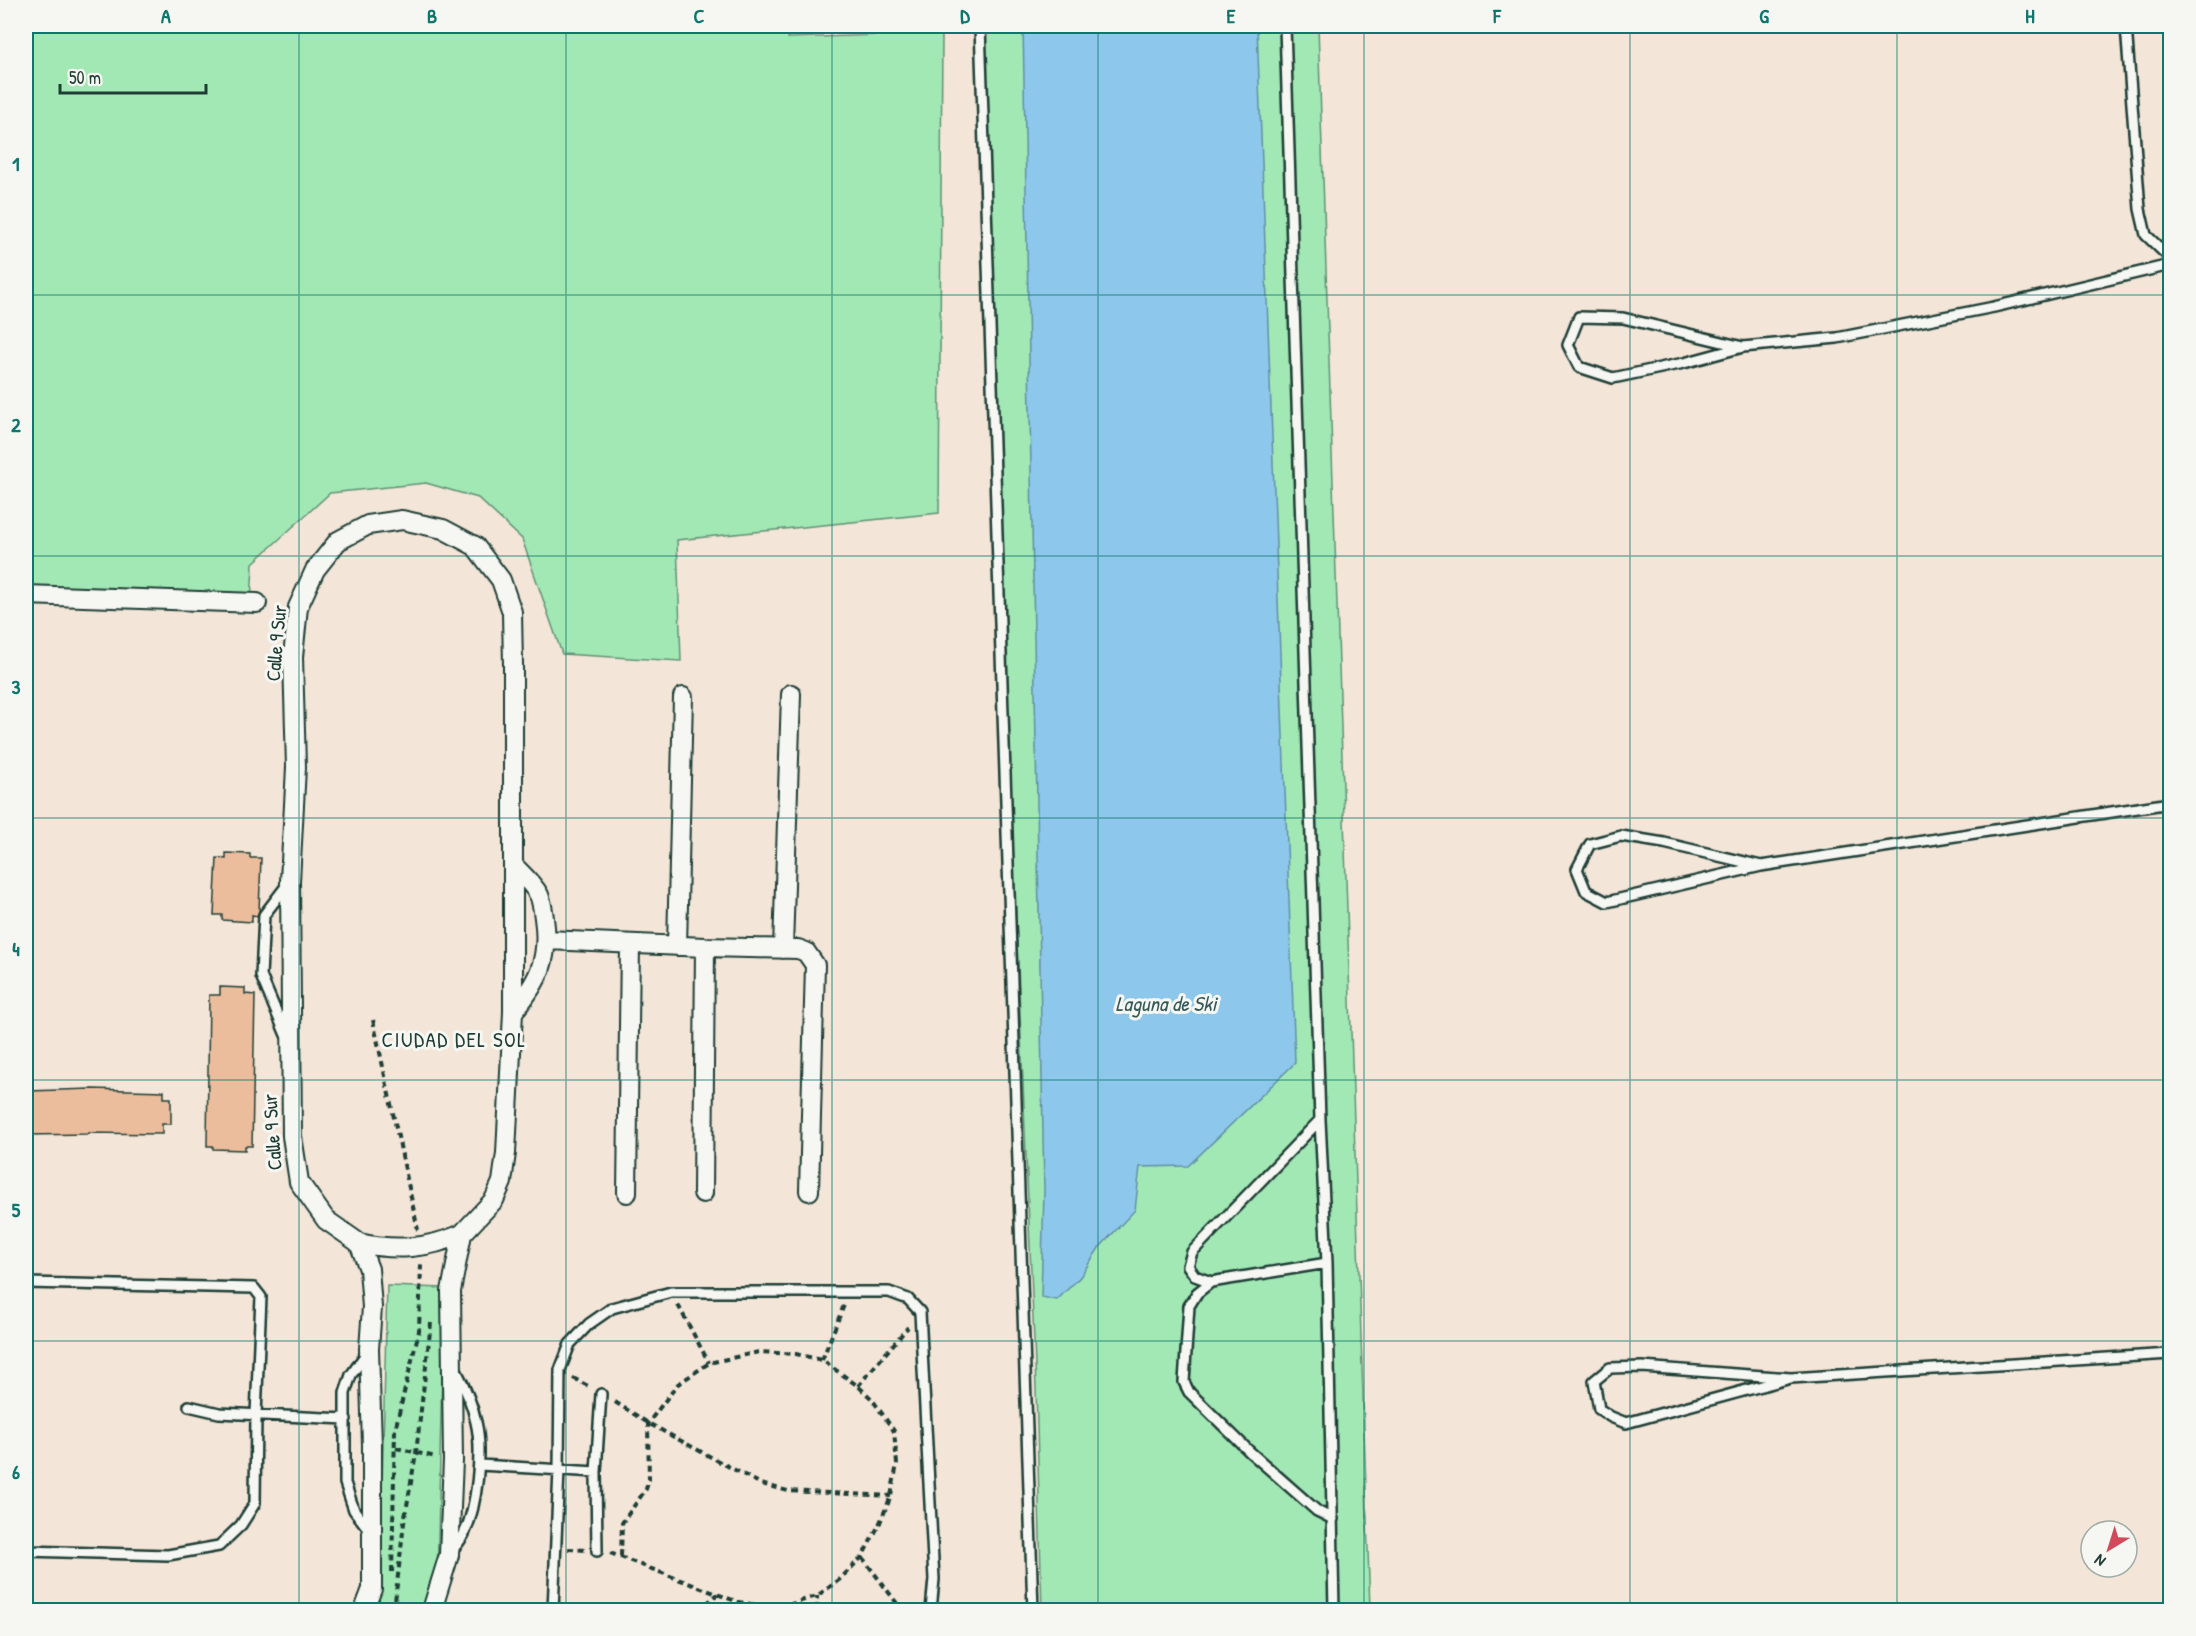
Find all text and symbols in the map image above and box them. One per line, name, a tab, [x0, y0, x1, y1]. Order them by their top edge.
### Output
text: A	[161, 2, 171, 29]
text: B	[427, 2, 437, 29]
text: C	[694, 2, 705, 29]
text: D	[960, 2, 970, 29]
text: E	[1227, 2, 1236, 29]
text: F	[1492, 2, 1502, 29]
text: G	[1759, 2, 1769, 29]
text: H	[2025, 2, 2035, 29]
scale bar	[60, 57, 206, 95]
text: 50 m	[69, 65, 101, 90]
text: 1	[12, 150, 20, 177]
text: 2	[11, 411, 21, 438]
street label: Calle 9 Sur	[259, 603, 292, 682]
text: 3	[12, 673, 21, 700]
text: 4	[12, 935, 20, 962]
water label: Laguna de Ski	[1116, 989, 1219, 1018]
district label: CIUDAD DEL SOL	[381, 1025, 527, 1054]
street label: Calle 9 Sur	[255, 1092, 288, 1171]
text: 5	[12, 1196, 21, 1223]
text: 6	[12, 1458, 20, 1485]
north arrow	[2079, 1519, 2139, 1579]
text: N	[2089, 1549, 2110, 1572]

